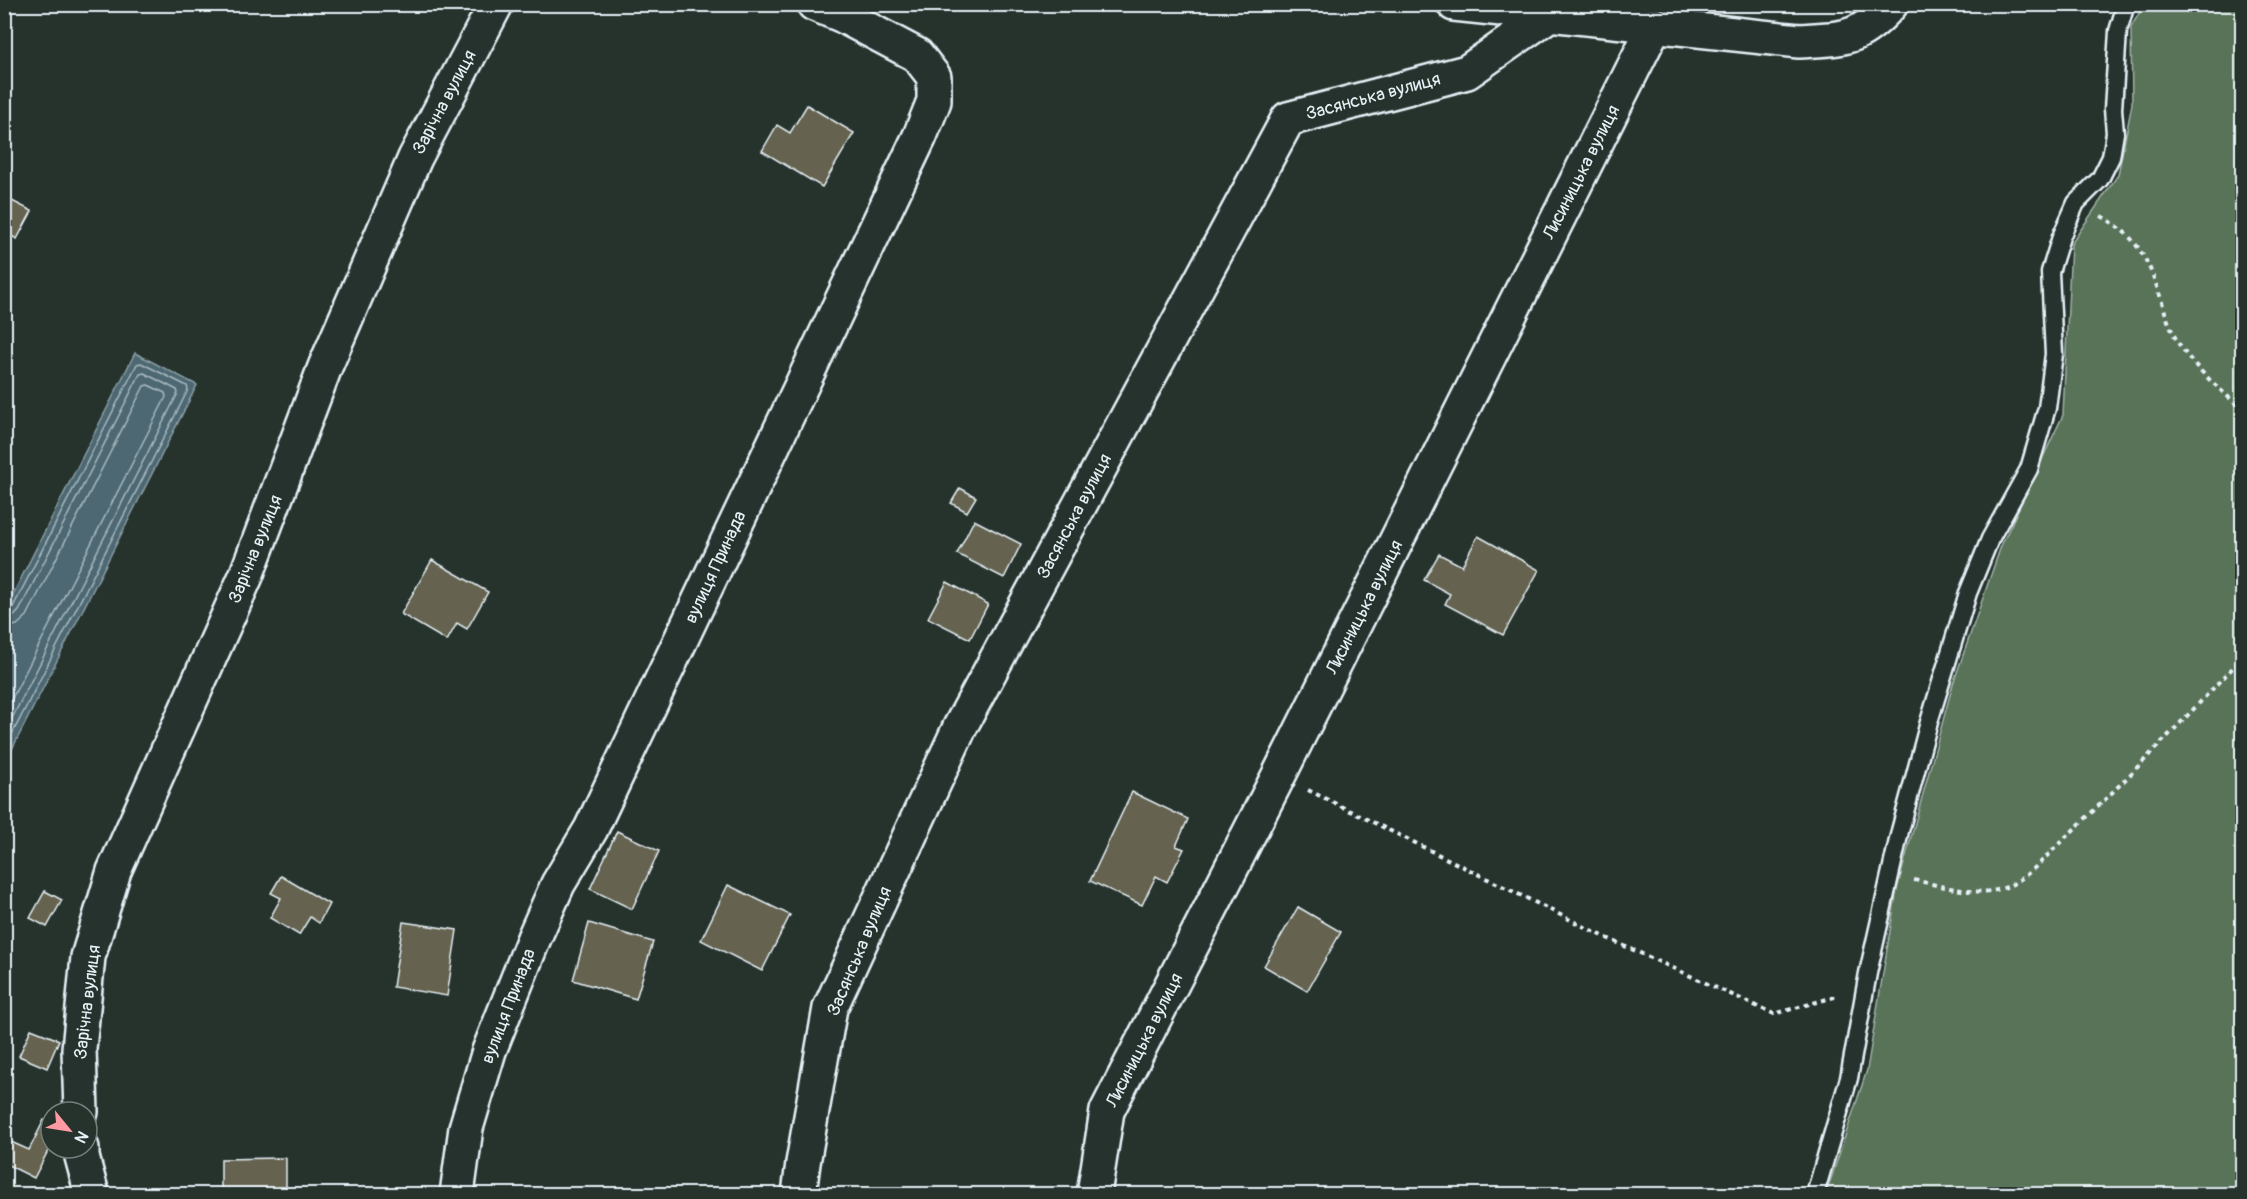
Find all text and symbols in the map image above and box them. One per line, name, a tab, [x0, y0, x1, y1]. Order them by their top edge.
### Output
street label: Зарічна вулиця	[407, 46, 482, 158]
street label: Засянська вулиця	[1303, 67, 1443, 126]
street label: Лисиницька вулиця	[1537, 101, 1625, 244]
street label: Засянська вулиця	[1032, 450, 1117, 583]
street label: Зарічна вулиця	[223, 492, 288, 607]
street label: вулиця Принада	[679, 507, 752, 627]
street label: Лисиницька вулиця	[1320, 536, 1408, 679]
street label: Засянська вулиця	[822, 883, 897, 1019]
street label: Зарічна вулиця	[69, 944, 106, 1061]
street label: вулиця Принада	[476, 945, 541, 1067]
street label: Лисиницька вулиця	[1100, 969, 1188, 1112]
north arrow	[39, 1100, 99, 1160]
text: N	[70, 1127, 92, 1147]

